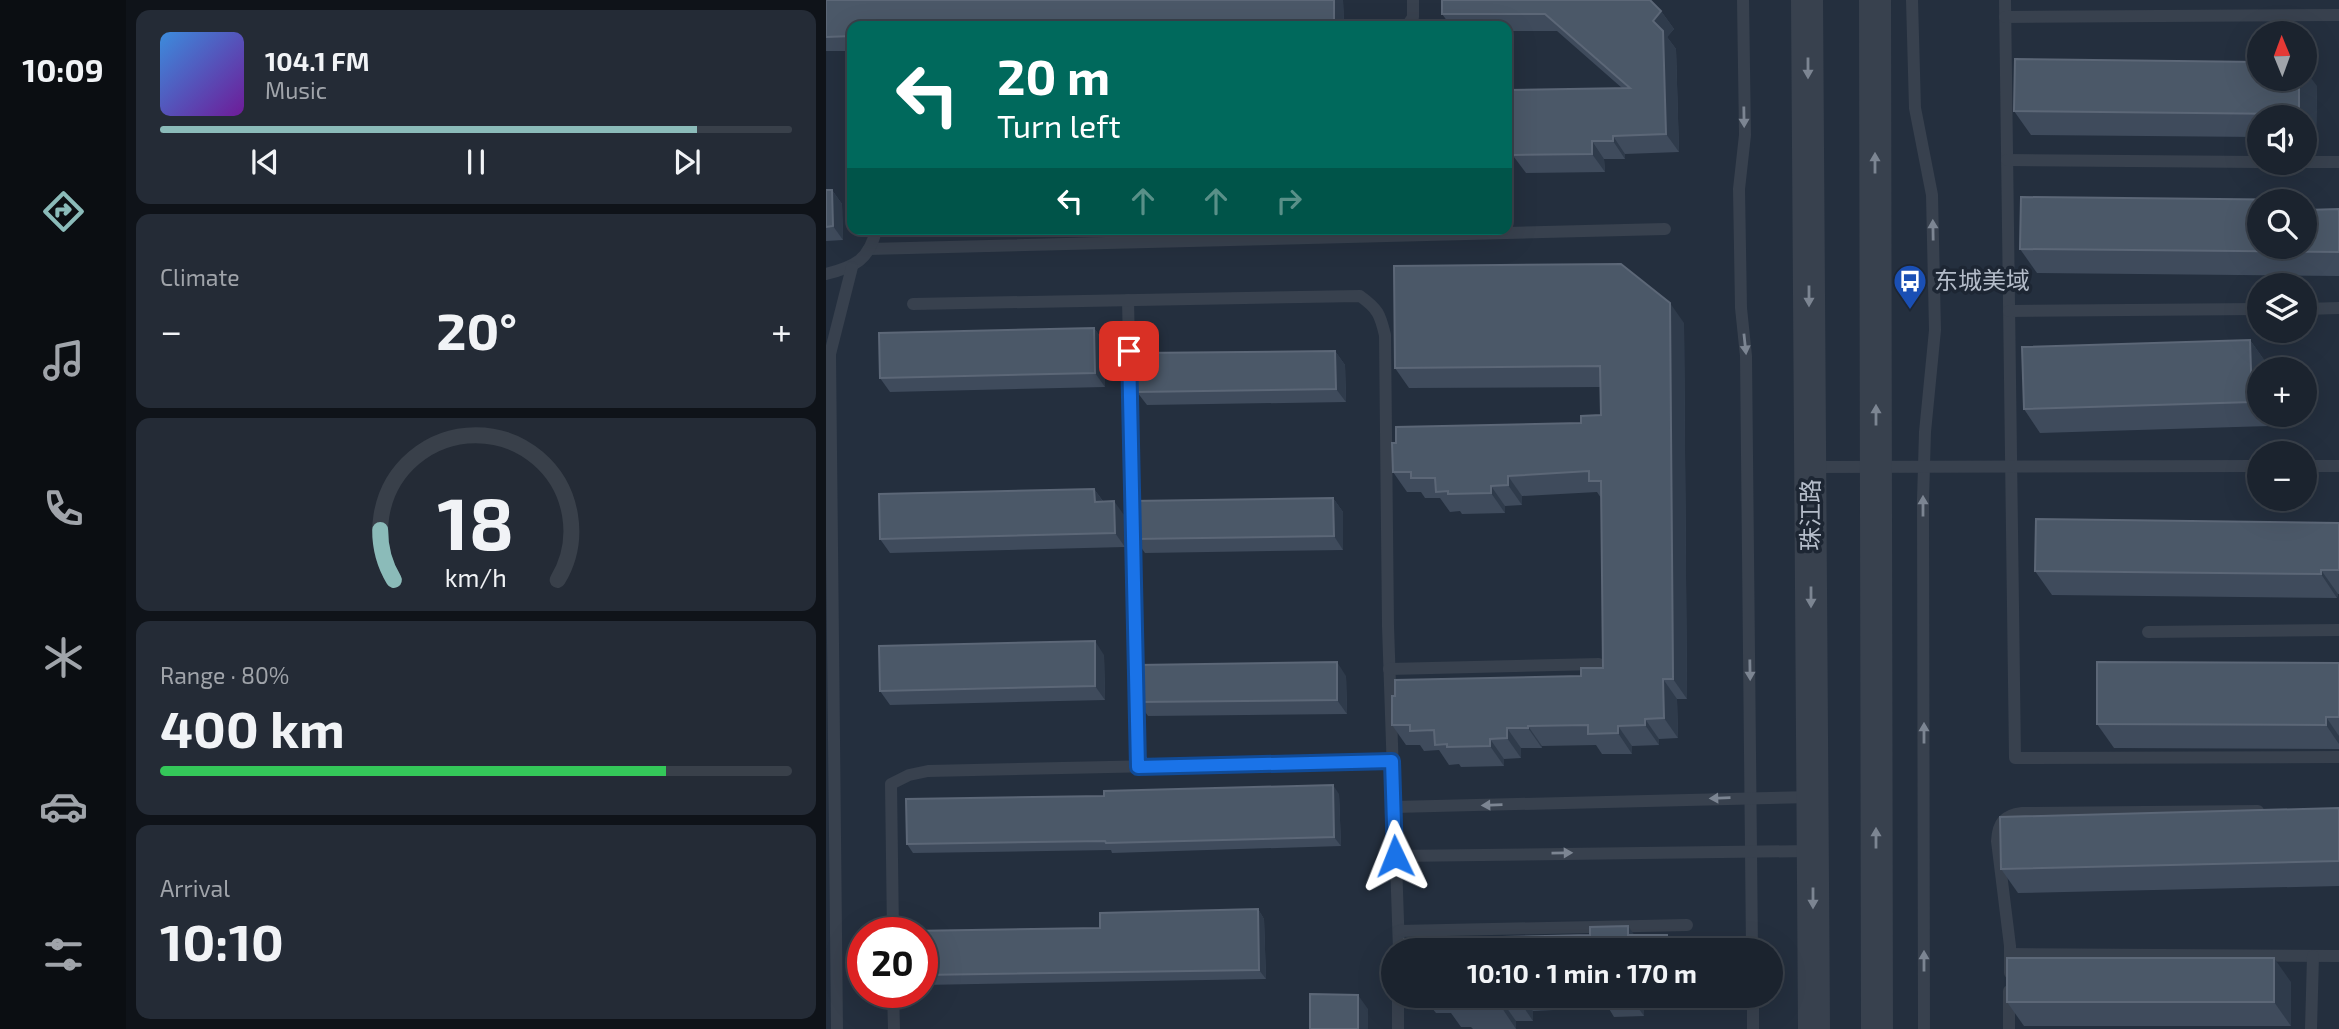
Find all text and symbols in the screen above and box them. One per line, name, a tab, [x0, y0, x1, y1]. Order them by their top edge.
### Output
north arrow	[2247, 21, 2317, 91]
map controls	[2247, 21, 2317, 511]
text: 104.1 FM	[265, 45, 370, 76]
text: 20 m	[997, 46, 1110, 105]
icon: left	[882, 49, 973, 140]
text: 10:09	[22, 50, 104, 88]
one-way arrow	[1802, 57, 1814, 79]
text: Music	[265, 76, 327, 104]
button: sound	[2247, 105, 2317, 175]
text: Turn left	[997, 106, 1121, 144]
one-way arrow	[1739, 106, 1750, 128]
icon: previous	[246, 143, 284, 181]
icon: pause	[457, 143, 495, 181]
icon: next	[668, 143, 706, 181]
one-way arrow	[1869, 152, 1881, 174]
icon: left	[1051, 182, 1089, 220]
icon: ahead	[1124, 182, 1162, 220]
icon: ahead	[1197, 182, 1235, 220]
icon: right	[1270, 182, 1308, 220]
icon: directions	[39, 187, 88, 236]
button: search	[2247, 189, 2317, 259]
one-way arrow	[1927, 219, 1939, 241]
bus stop icon: 东城美域	[1891, 262, 1929, 311]
text: Climate	[160, 263, 240, 291]
place label: 东城美域	[1934, 265, 2030, 294]
button: layers	[2247, 273, 2317, 343]
one-way arrow	[1803, 285, 1815, 307]
text: 20°	[436, 298, 517, 360]
text: −	[160, 307, 182, 353]
text: +	[771, 307, 792, 353]
pin	[1099, 321, 1159, 381]
icon: arrive	[1110, 332, 1148, 370]
one-way arrow	[1740, 333, 1751, 355]
icon: music	[39, 336, 88, 385]
button: +	[2247, 357, 2317, 427]
one-way arrow	[1870, 404, 1882, 426]
button: −	[2247, 441, 2317, 511]
text: 18	[438, 478, 514, 566]
street label: 珠江路	[1795, 479, 1824, 551]
icon: phone	[39, 484, 88, 533]
one-way arrow	[1917, 495, 1929, 517]
text: km/h	[445, 562, 507, 592]
one-way arrow	[1805, 586, 1817, 608]
icon: climate	[39, 633, 88, 682]
one-way arrow	[1744, 659, 1756, 681]
text: Range · 80%	[160, 661, 289, 689]
text: 400 km	[160, 696, 345, 758]
one-way arrow	[1918, 722, 1930, 744]
icon: car	[39, 782, 88, 831]
one-way arrow	[1708, 793, 1730, 804]
one-way arrow	[1481, 799, 1503, 810]
position arrow	[1358, 819, 1432, 893]
one-way arrow	[1870, 827, 1882, 849]
one-way arrow	[1551, 848, 1573, 859]
text: Arrival	[160, 874, 230, 902]
one-way arrow	[1807, 887, 1819, 909]
text: 10:10	[160, 909, 284, 971]
speed limit sign: 20	[847, 917, 938, 1008]
icon: filters	[39, 930, 88, 979]
one-way arrow	[1918, 950, 1930, 972]
text: 10:10 · 1 min · 170 m	[1467, 957, 1697, 988]

